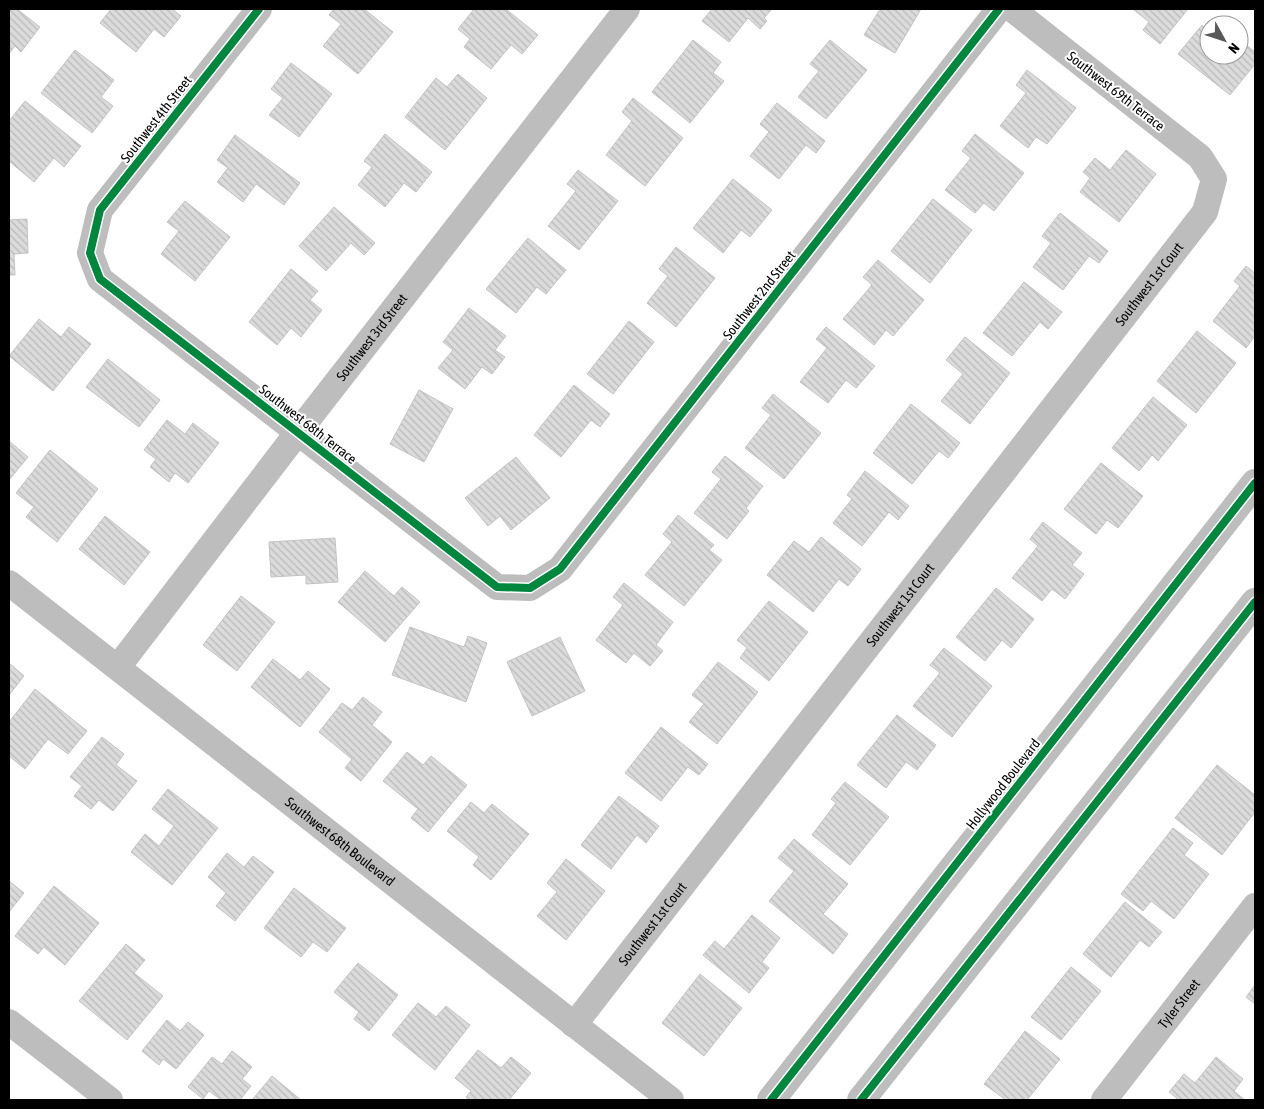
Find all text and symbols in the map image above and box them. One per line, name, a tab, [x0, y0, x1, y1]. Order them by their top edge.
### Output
north arrow	[1199, 15, 1249, 65]
text: N	[1225, 40, 1243, 57]
street label: Southwest 69th Terrace	[1064, 48, 1168, 134]
street label: Southwest 4th Street	[117, 72, 195, 166]
street label: Southwest 1st Court	[1112, 239, 1186, 329]
street label: Southwest 2nd Street	[719, 247, 799, 343]
street label: Southwest 3rd Street	[333, 291, 410, 384]
street label: Southwest 68th Terrace	[256, 381, 360, 467]
street label: Southwest 1st Court	[863, 560, 937, 649]
street label: Hollywood Boulevard	[963, 736, 1043, 832]
street label: Southwest 68th Boulevard	[282, 794, 398, 889]
street label: Southwest 1st Court	[615, 879, 690, 969]
street label: Tyler Street	[1155, 976, 1203, 1032]

